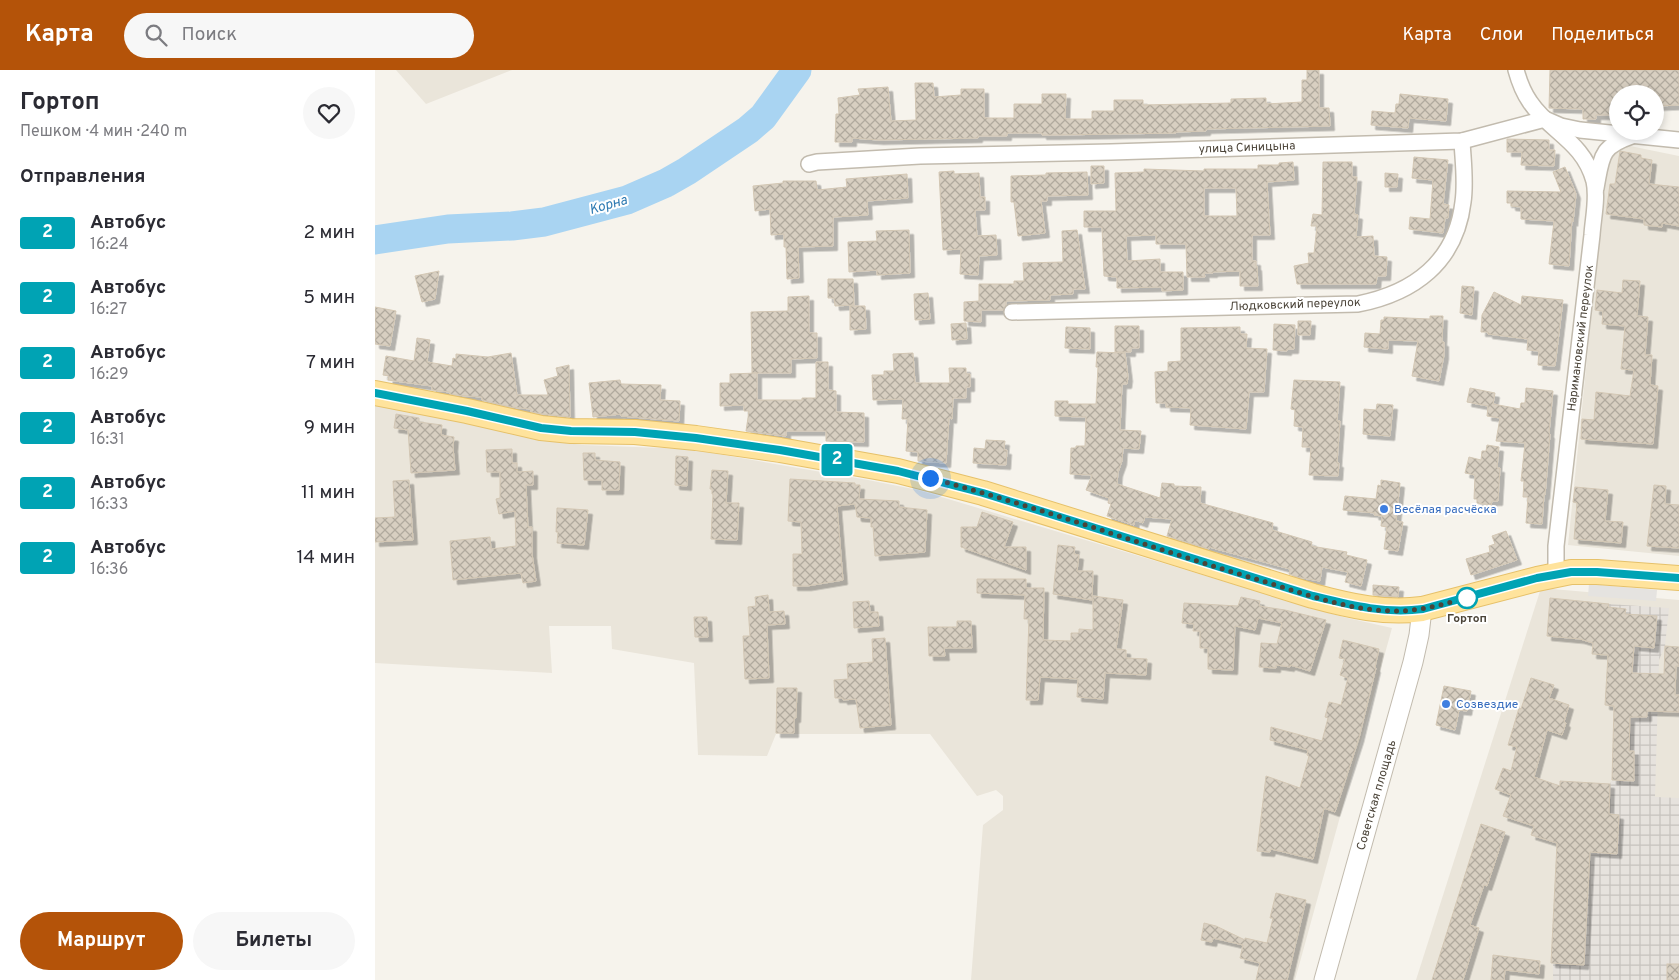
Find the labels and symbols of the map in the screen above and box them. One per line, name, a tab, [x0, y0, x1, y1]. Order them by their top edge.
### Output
street label: улица Синицына	[1198, 138, 1296, 158]
water label: Корна	[587, 192, 630, 219]
street label: Наримановский переулок	[1564, 264, 1598, 412]
street label: Людковский переулок	[1229, 295, 1361, 315]
line badge: 2	[821, 444, 853, 476]
your location	[918, 466, 943, 491]
place label: Весёлая расчёска	[1394, 502, 1497, 518]
marker: Весёлая расчёска	[1378, 503, 1390, 515]
marker: Гортоп	[1456, 587, 1478, 609]
place label: Гортоп	[1447, 611, 1487, 627]
place label: Созвездие	[1456, 697, 1518, 713]
marker: Созвездие	[1440, 698, 1452, 710]
street label: Советская площадь	[1354, 738, 1400, 852]

